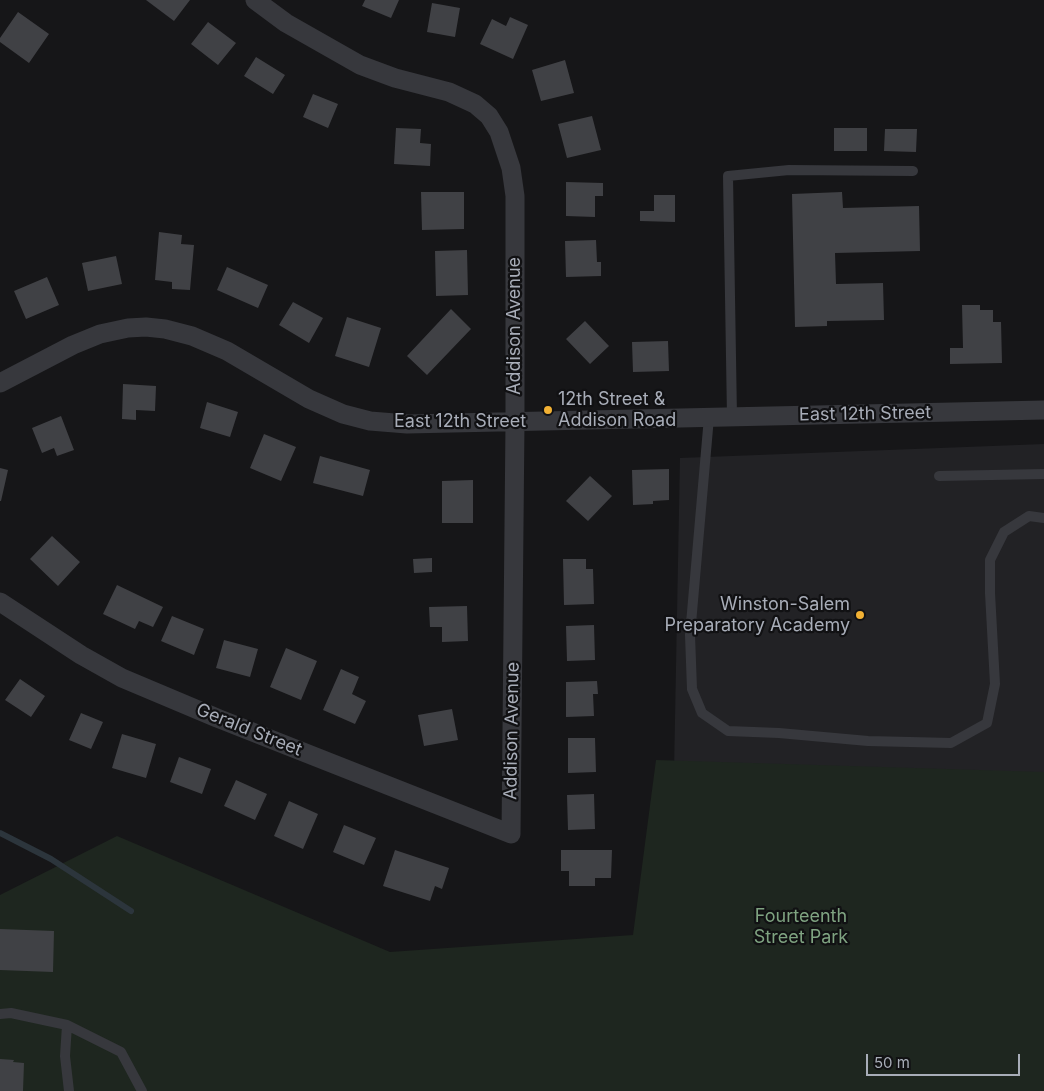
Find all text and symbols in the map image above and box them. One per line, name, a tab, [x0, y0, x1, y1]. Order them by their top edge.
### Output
street label: Addison Avenue	[504, 257, 526, 395]
place label: 12th Street & Addison Road	[558, 389, 676, 432]
street label: East 12th Street	[799, 402, 931, 426]
marker: 12th Street & Addison Road	[542, 404, 554, 416]
street label: East 12th Street	[394, 411, 526, 433]
place label: Winston-Salem Preparatory Academy	[664, 594, 850, 636]
marker: Winston-Salem Preparatory Academy	[854, 609, 866, 621]
street label: Addison Avenue	[500, 662, 524, 800]
street label: Gerald Street	[193, 699, 305, 761]
park label: Fourteenth Street Park	[754, 906, 848, 949]
scale bar	[869, 1044, 1023, 1076]
text: 50 m	[874, 1053, 910, 1072]

